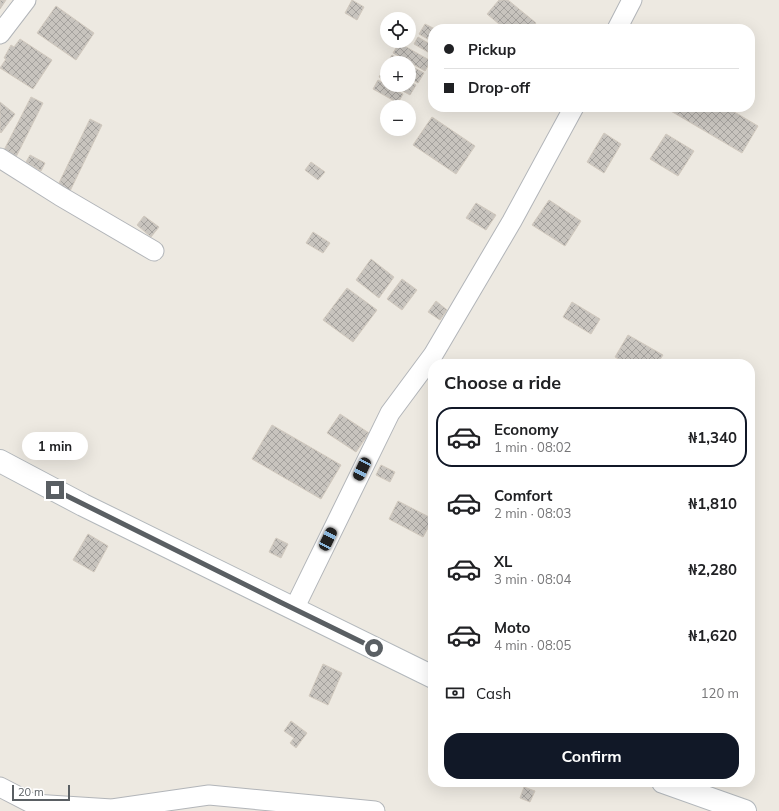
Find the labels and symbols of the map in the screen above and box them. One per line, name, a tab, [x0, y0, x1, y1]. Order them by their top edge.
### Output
callout: 1 min	[22, 432, 88, 460]
car	[351, 456, 373, 482]
route end	[46, 481, 64, 499]
car	[317, 526, 339, 552]
route start	[365, 639, 383, 657]
scale bar	[12, 783, 70, 802]

